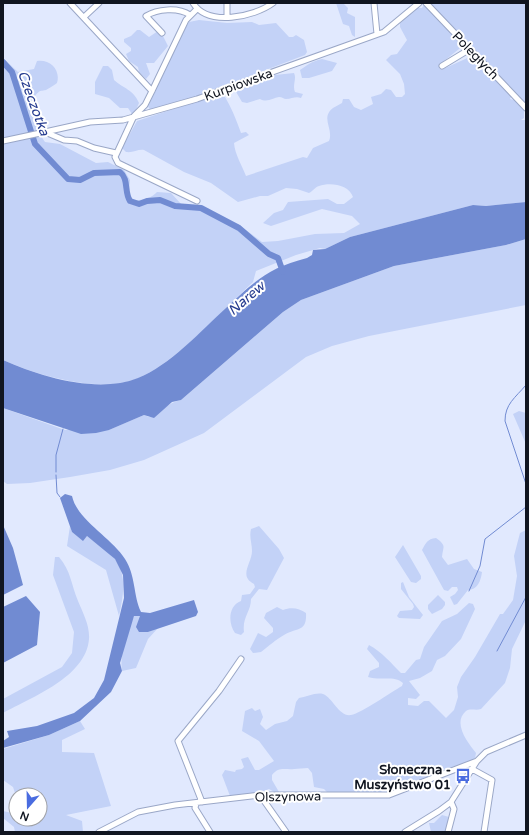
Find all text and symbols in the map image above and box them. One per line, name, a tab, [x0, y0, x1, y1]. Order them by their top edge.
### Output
street label: Poległych	[449, 28, 502, 83]
street label: Kurpiowska	[202, 65, 275, 105]
water label: Czeczotka	[14, 68, 54, 139]
water label: Narew	[224, 277, 270, 319]
place label: Słoneczna - Muszyństwo 01	[354, 762, 451, 793]
bus stop icon: Słoneczna - Muszyństwo 01	[454, 767, 472, 785]
north arrow	[8, 787, 48, 827]
street label: Olszynowa	[255, 788, 321, 806]
text: N	[18, 808, 31, 824]

